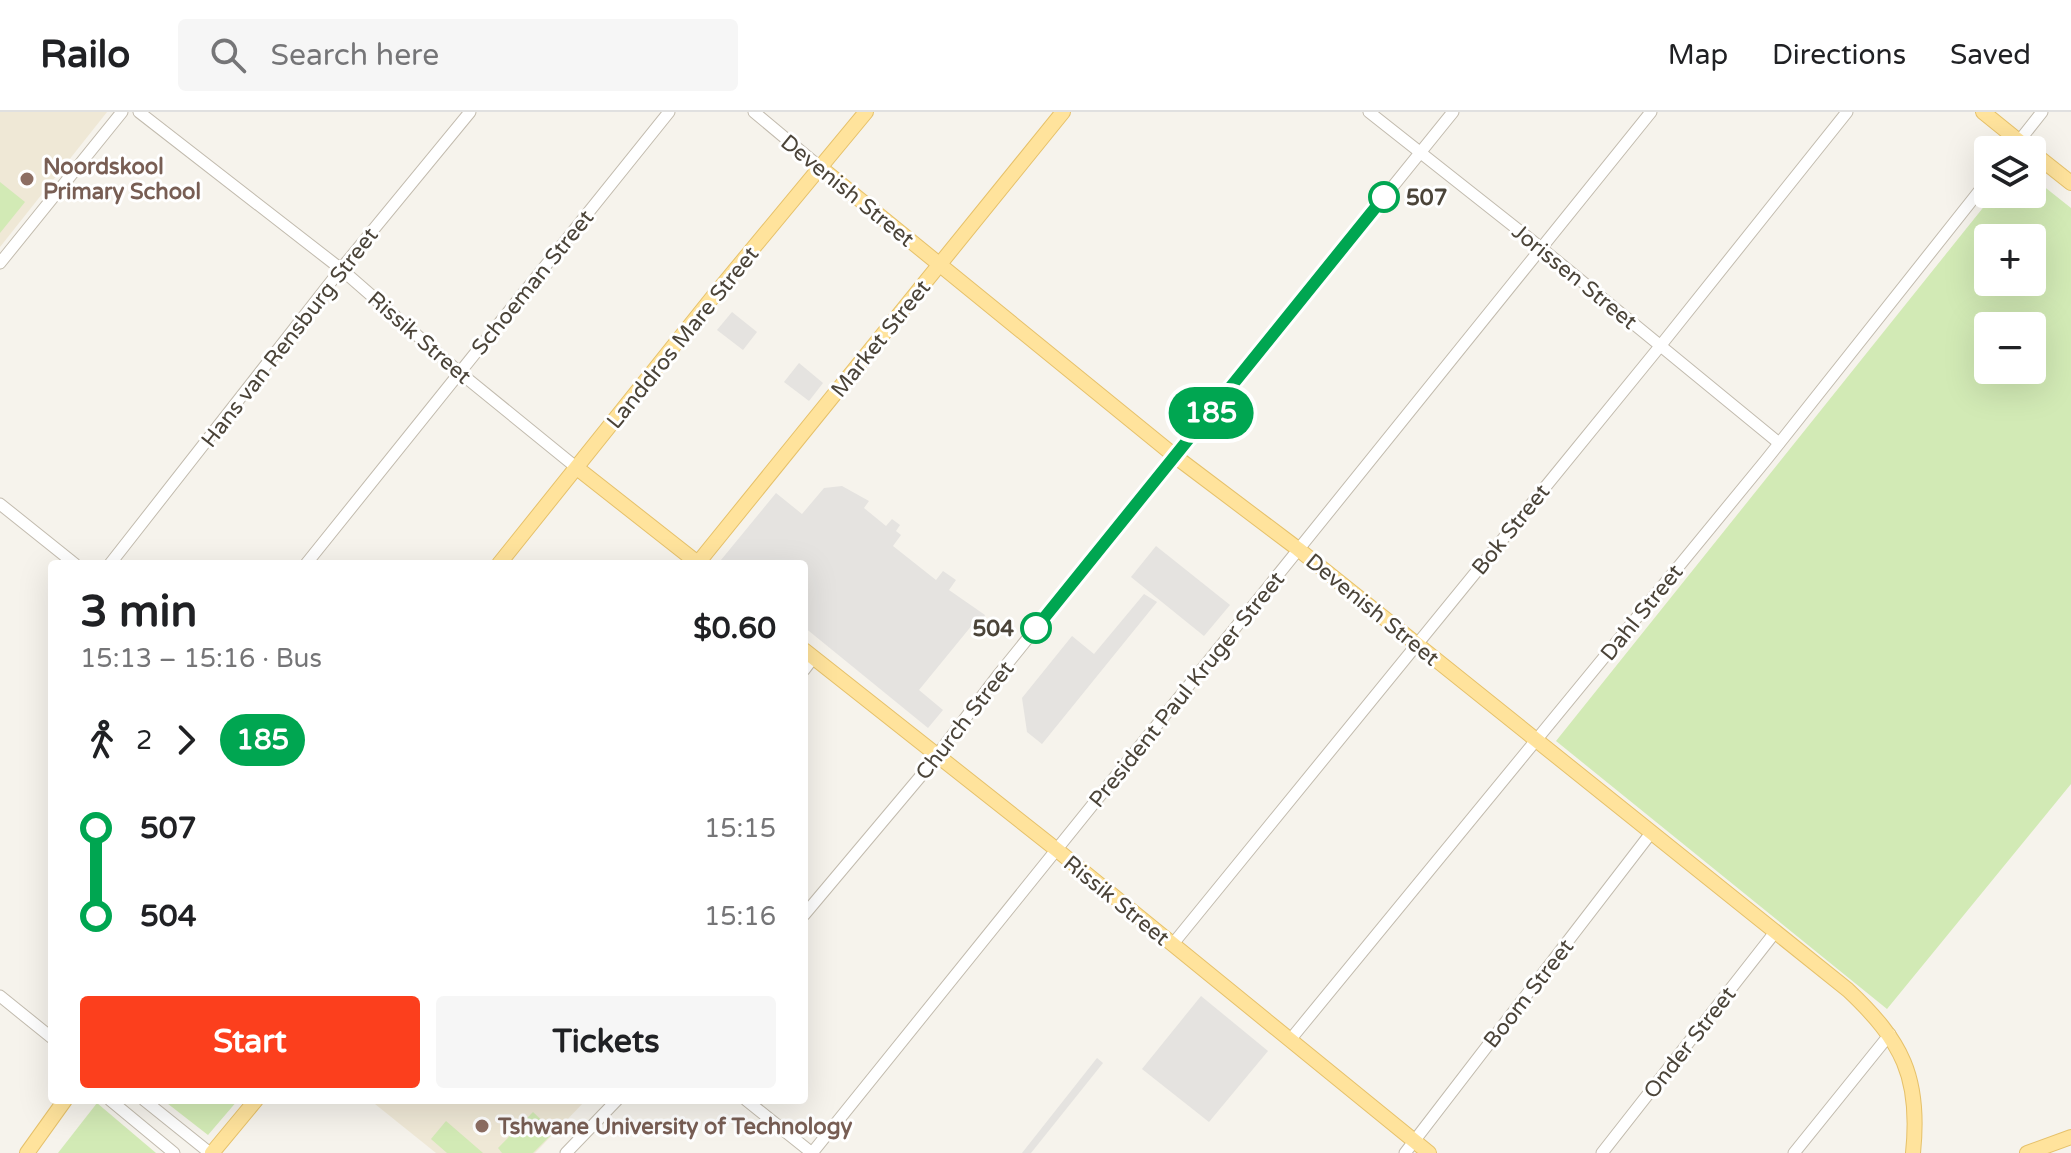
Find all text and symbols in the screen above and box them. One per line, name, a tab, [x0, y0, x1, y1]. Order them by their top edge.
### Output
search box	[178, 19, 738, 91]
text: Railo	[40, 32, 130, 78]
icon: search	[206, 33, 250, 77]
text: Search here	[270, 37, 439, 74]
text: Map	[1668, 38, 1728, 72]
text: Directions	[1772, 38, 1906, 72]
text: Saved	[1950, 38, 2031, 72]
street label: Devenish Street	[776, 129, 919, 252]
map controls	[1974, 136, 2046, 384]
button: layers	[1974, 136, 2046, 208]
place label: Noordskool Primary School	[43, 154, 201, 205]
marker: Noordskool Primary School	[18, 170, 36, 188]
marker: 507	[1369, 182, 1399, 212]
place label: 507	[1406, 185, 1447, 211]
street label: Schoeman Street	[466, 205, 599, 360]
street label: Jorissen Street	[1507, 218, 1642, 335]
street label: Hans van Rensburg Street	[196, 223, 384, 453]
button: +	[1974, 224, 2046, 296]
street label: Landdros Mare Street	[601, 241, 764, 434]
street label: Market Street	[826, 275, 936, 402]
street label: Rissik Street	[362, 286, 476, 390]
button: −	[1974, 312, 2046, 384]
line badge: 185	[1165, 387, 1257, 439]
text: 185	[1185, 396, 1237, 430]
street label: Bok Street	[1466, 479, 1555, 580]
street label: Devenish Street	[1301, 548, 1444, 671]
street label: Dahl Street	[1595, 559, 1688, 666]
street label: President Paul Kruger Street	[1084, 567, 1290, 813]
text: 3 min	[80, 586, 197, 639]
text: $0.60	[693, 610, 776, 647]
marker: 504	[1021, 613, 1051, 643]
place label: 504	[973, 616, 1014, 642]
text: 15:13 – 15:16 · Bus	[80, 643, 322, 674]
street label: Church Street	[910, 656, 1019, 785]
icon: walk	[80, 718, 124, 762]
icon: forward	[164, 718, 208, 762]
text: 185	[236, 723, 289, 757]
text: 2	[136, 725, 152, 756]
text: 507	[140, 810, 197, 847]
text: 15:15	[704, 813, 776, 844]
street label: Rissik Street	[1058, 850, 1174, 951]
text: 504	[140, 898, 197, 935]
text: 15:16	[704, 901, 776, 932]
street label: Boom Street	[1478, 934, 1579, 1053]
street label: Onder Street	[1638, 982, 1741, 1104]
button: Start	[80, 996, 420, 1088]
button: Tickets	[436, 996, 776, 1088]
place label: Tshwane University of Technology	[497, 1114, 853, 1140]
marker: Tshwane University of Technology	[473, 1117, 491, 1135]

